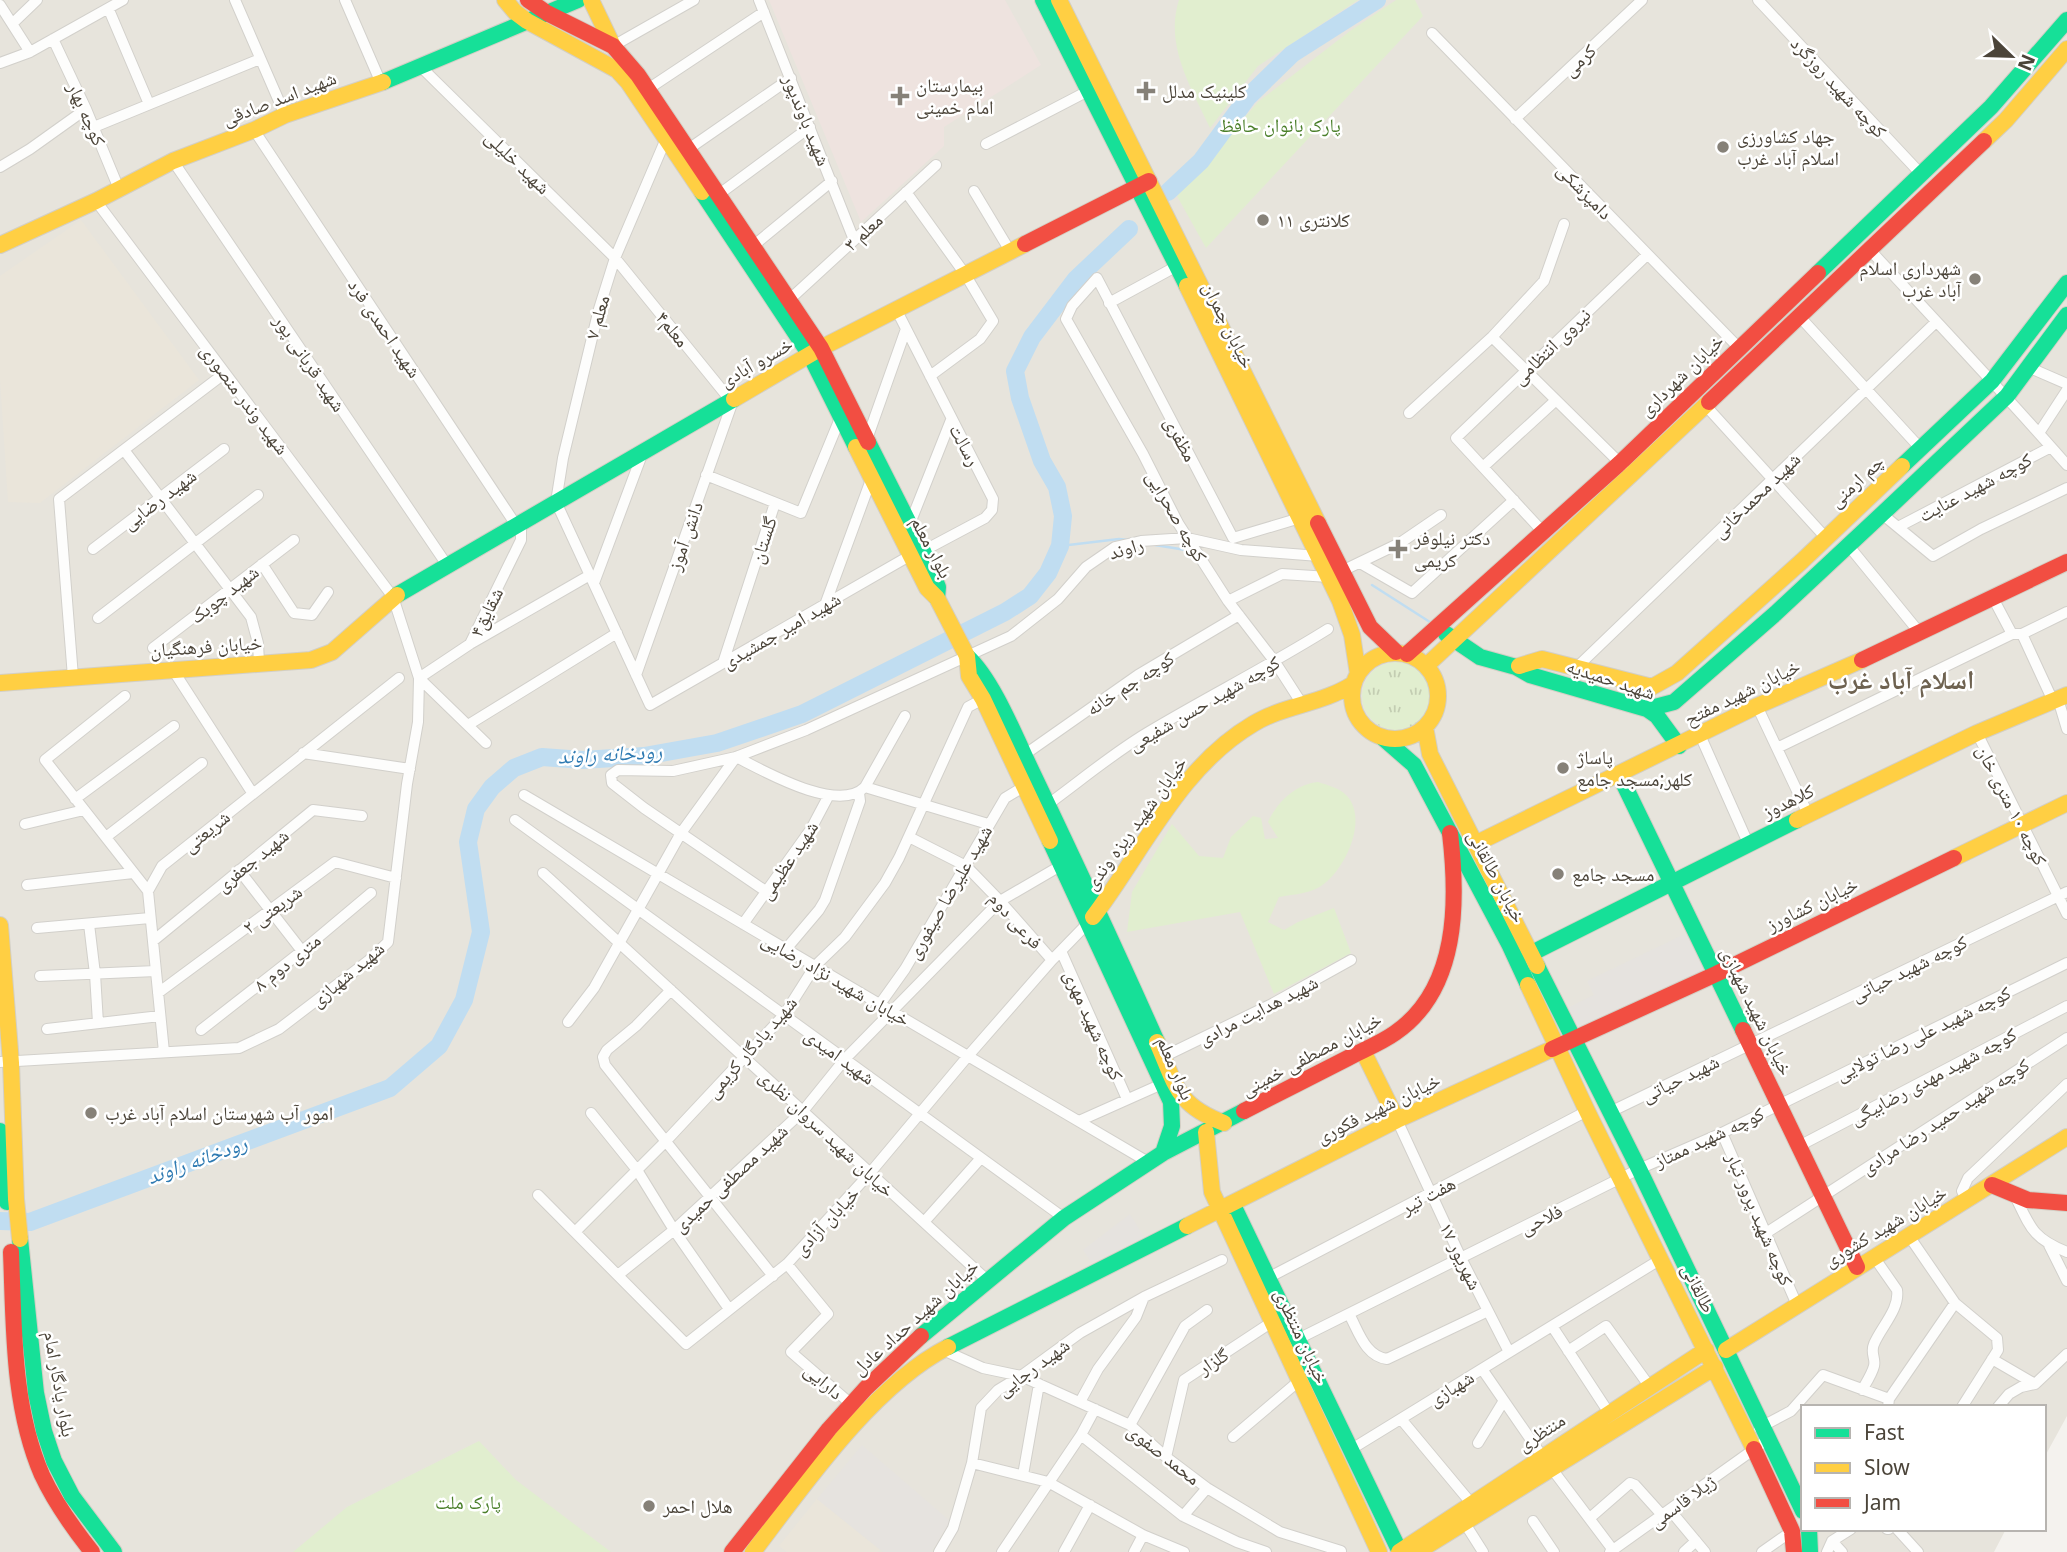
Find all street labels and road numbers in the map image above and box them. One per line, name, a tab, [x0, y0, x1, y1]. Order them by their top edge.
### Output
street label: کوچه شهید روزگرد	[1785, 31, 1893, 143]
street label: کرمی	[1557, 38, 1602, 82]
street label: شهید اسد صادقی	[218, 64, 340, 132]
street label: شهید باوندپور	[777, 69, 837, 170]
street label: کوچه بهار	[61, 77, 113, 150]
street label: شهید خلیلی	[480, 124, 556, 200]
street label: دامپزشکی	[1551, 157, 1619, 225]
street label: معلم ۳	[838, 207, 888, 257]
street label: شهید احمدی فرد	[342, 273, 428, 383]
street label: خیابان چمران	[1197, 277, 1261, 373]
street label: معلم ۷	[578, 292, 616, 342]
street label: نیروی انتظامی	[1506, 302, 1596, 390]
street label: معلم۴	[650, 305, 696, 353]
street label: شهید قربانی پور	[267, 308, 352, 417]
street label: خیابان شهرداری	[1633, 328, 1729, 422]
street label: خسرو آبادی	[715, 331, 797, 393]
street label: شهید وندر منصوری	[195, 338, 295, 460]
street label: مظفری	[1158, 412, 1204, 466]
street label: رسالت	[943, 419, 987, 471]
street label: شهید محمدخانی	[1706, 446, 1806, 544]
street label: کوچه شهید عنایت	[1914, 446, 2036, 528]
street label: چم ارمنی	[1823, 449, 1889, 513]
street label: شهید رضایی	[116, 462, 202, 536]
street label: کوچه صحرایی	[1140, 465, 1214, 567]
street label: دانش آموز	[661, 498, 709, 575]
street label: بلوار معلم	[905, 511, 959, 583]
street label: گلستان	[743, 513, 783, 567]
street label: راوند	[1105, 530, 1147, 566]
street label: شهید چوبک	[184, 559, 264, 629]
street label: شقایق۴	[463, 583, 509, 641]
street label: شهید امیر جمشیدی	[717, 585, 845, 675]
street label: خیابان فرهنگیان	[149, 629, 263, 663]
street label: کوچه جم خانه	[1081, 645, 1179, 721]
street label: کوچه شهید حسن شفیعی	[1123, 649, 1285, 757]
street label: شهید حمیدیه	[1564, 653, 1658, 705]
street label: خیابان شهید مفتح	[1680, 653, 1804, 731]
street label: کوچه ۱۰ متری خان	[1970, 740, 2054, 870]
street label: خیابان شهید ریزه وندی	[1078, 751, 1192, 895]
street label: کلاهدوز	[1757, 777, 1818, 825]
street label: شریعتی	[177, 804, 235, 858]
street label: شهید عظیمی	[752, 815, 824, 905]
street label: شهید علیرضا صیفوری	[900, 820, 998, 964]
street label: شهید جعفری	[210, 822, 294, 898]
street label: خیابان طالقانی	[1462, 825, 1532, 927]
street label: خیابان کشاورز	[1761, 871, 1862, 938]
street label: شریعتی ۲	[237, 879, 307, 939]
street label: فرعی دوم	[982, 886, 1049, 955]
street label: خیابان شهید نژاد رضایی	[757, 926, 915, 1032]
street label: ۸ متری دوم	[248, 927, 327, 998]
street label: کوچه شهید حیاتی	[1847, 929, 1972, 1007]
street label: شهید شهبازی	[304, 935, 390, 1013]
street label: خیابان شهید شهبازی	[1715, 943, 1799, 1079]
street label: کوچه شهید مهری	[1058, 966, 1130, 1084]
street label: شهید هدایت مرادی	[1194, 969, 1322, 1051]
street label: کوچه شهید علی رضا تولایی	[1831, 979, 2015, 1087]
street label: شهید یادگار کریمی	[699, 990, 803, 1104]
street label: خیابان مصطفی خمینی	[1236, 1006, 1386, 1102]
street label: کوچه شهید مهدی رضابیگی	[1845, 1021, 2021, 1131]
street label: شهید امیدی	[799, 1022, 881, 1090]
street label: بلوار معلم	[1151, 1032, 1201, 1104]
street label: شهید حیاتی	[1637, 1048, 1723, 1108]
street label: کوچه شهید حمید رضا مرادی	[1856, 1052, 2034, 1180]
street label: خیابان شهید سروان نظری	[754, 1063, 900, 1203]
street label: خیابان شهید فکوری	[1312, 1067, 1444, 1149]
street label: کوچه شهید ممتاز	[1649, 1100, 1768, 1174]
street label: شهید مصطفی حمیدی	[667, 1118, 793, 1238]
street label: کوچه شهید پرور تبار	[1720, 1147, 1800, 1290]
street label: هفت تیر	[1395, 1170, 1460, 1221]
street label: خیابان شهید کشوری	[1819, 1179, 1951, 1273]
street label: خیابان آزادی	[787, 1181, 865, 1261]
street label: فلاحی	[1515, 1198, 1567, 1240]
street label: ۱۷ شهریور	[1433, 1218, 1489, 1294]
street label: خیابان شهید حداد عادل	[846, 1253, 984, 1381]
street label: طالقانی	[1676, 1259, 1722, 1317]
street label: خیابان منتظری	[1269, 1284, 1335, 1388]
street label: بلوار یادگار امام	[37, 1329, 82, 1439]
street label: شهید رجایی	[991, 1332, 1075, 1402]
street label: گلزار	[1192, 1341, 1234, 1381]
street label: دارایی	[799, 1357, 849, 1405]
street label: شهبازی	[1423, 1364, 1479, 1412]
street label: منتظری	[1512, 1407, 1570, 1457]
street label: محمد صفوی	[1122, 1417, 1206, 1491]
street label: ژیلا قاسمی	[1643, 1468, 1721, 1534]

